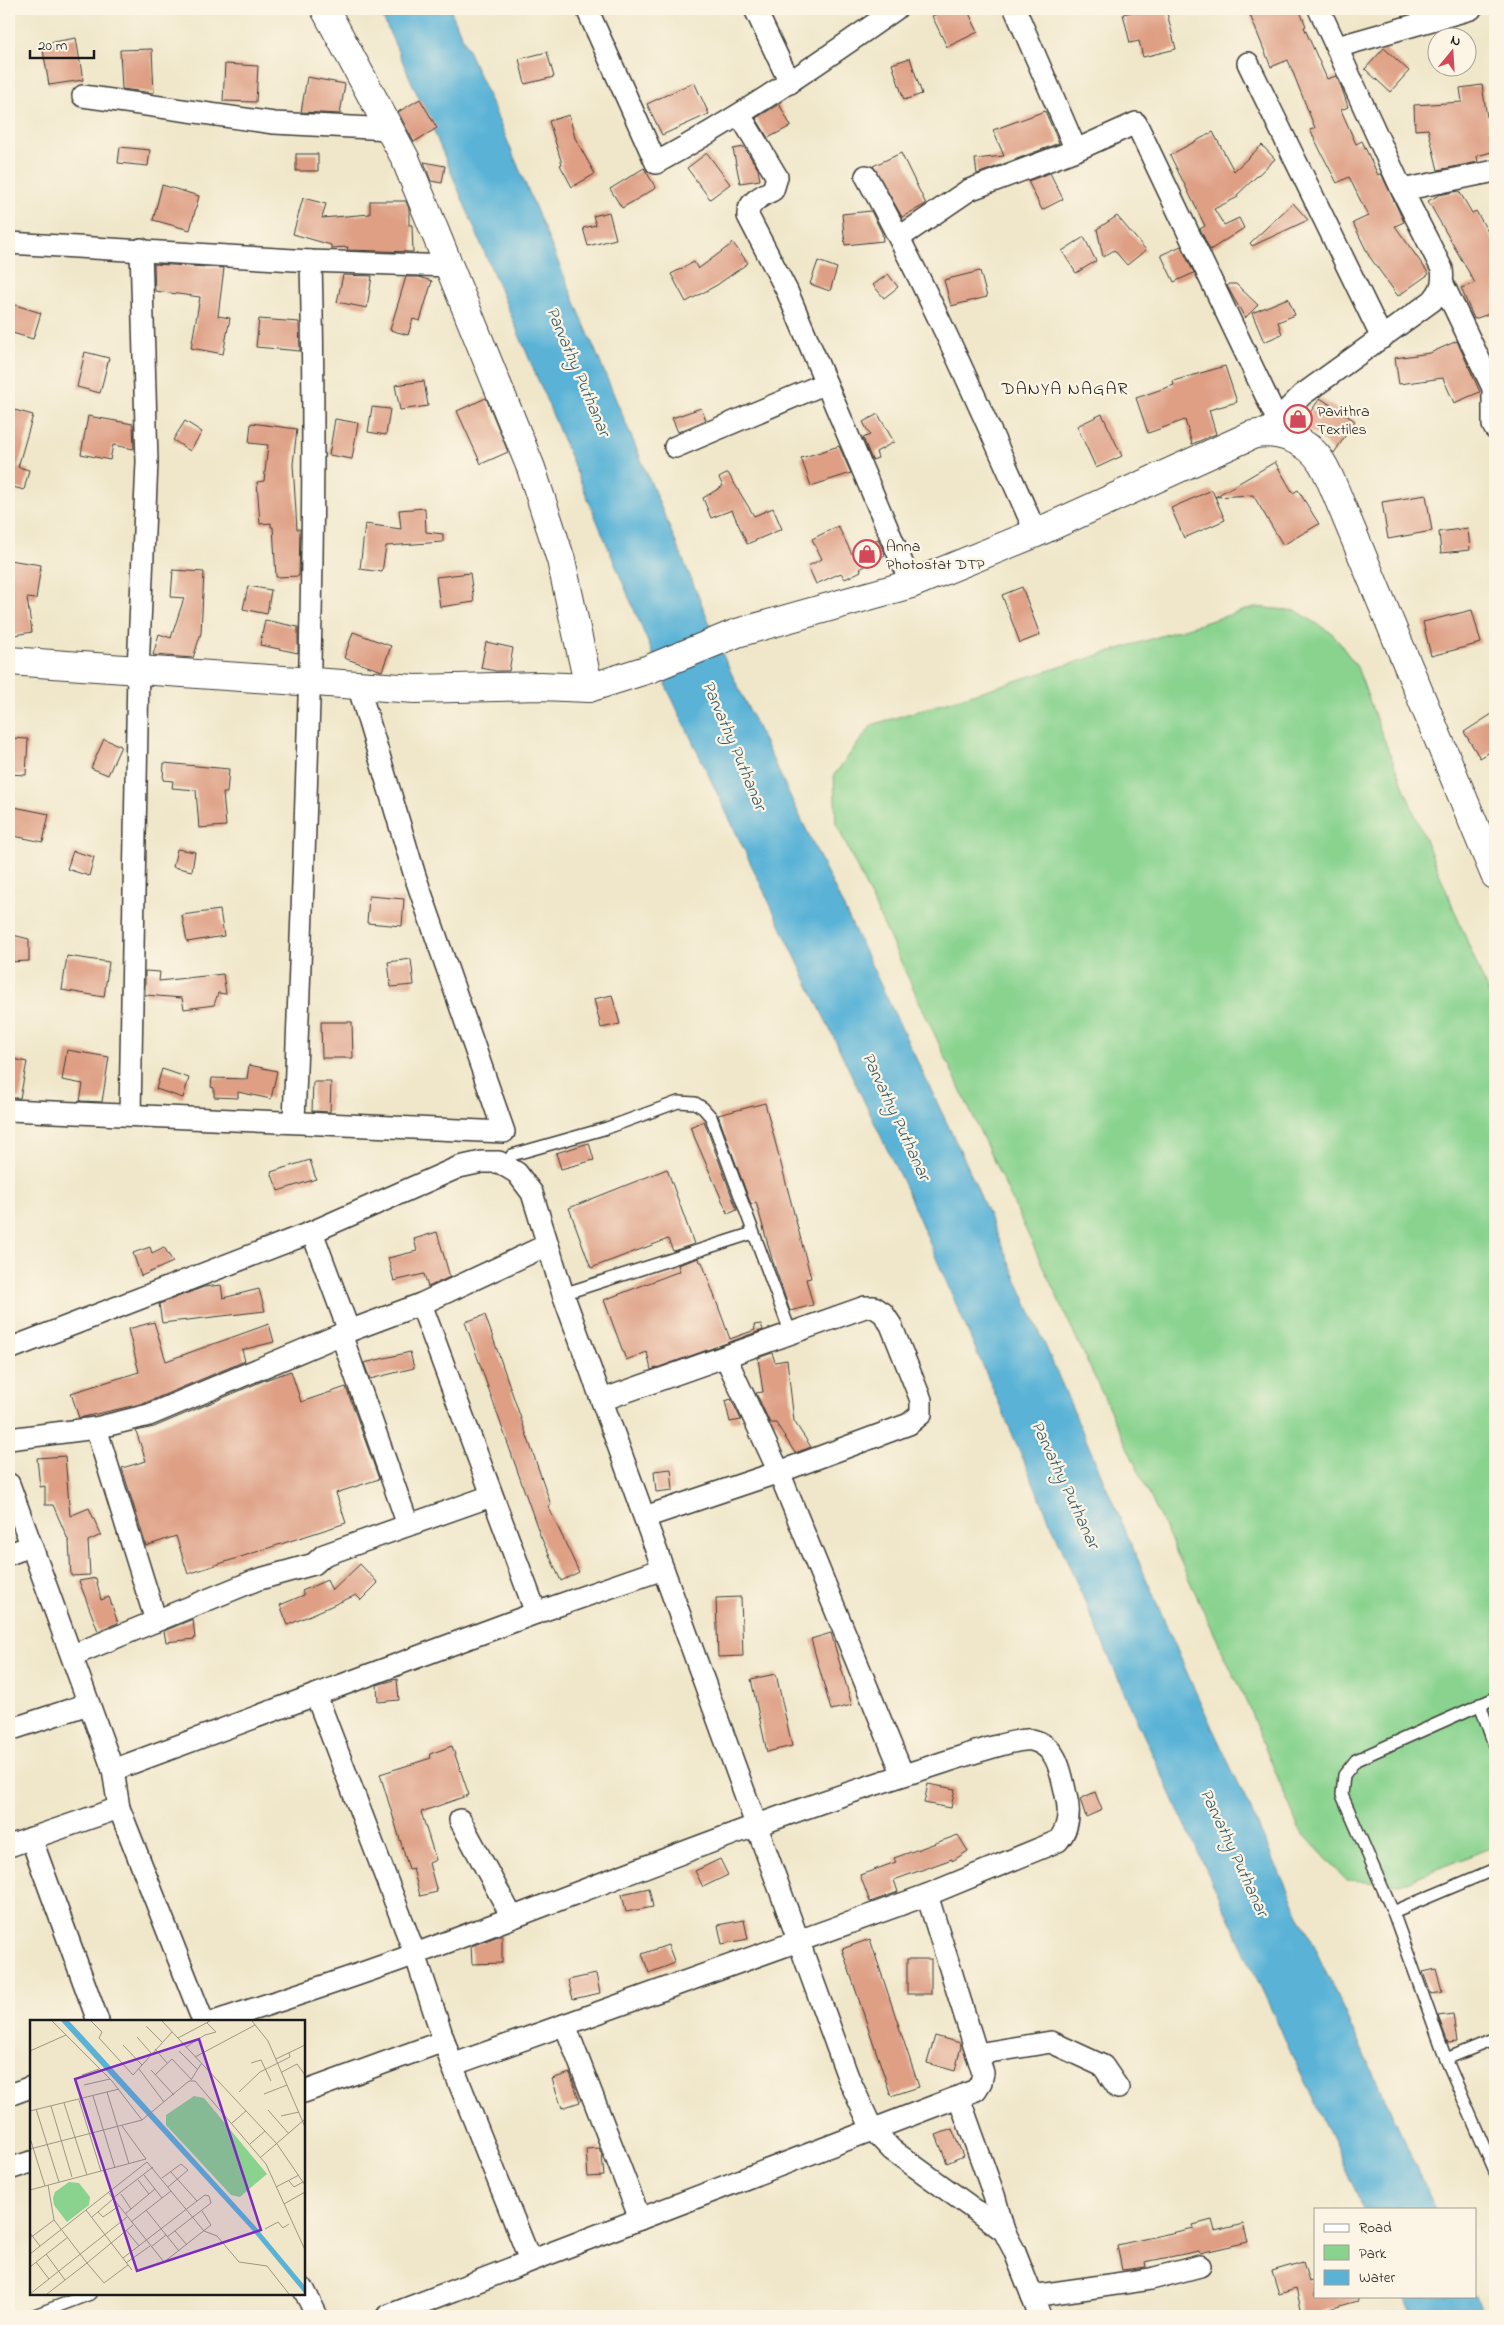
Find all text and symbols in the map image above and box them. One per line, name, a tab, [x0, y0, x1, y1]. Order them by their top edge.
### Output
scale bar	[30, 28, 94, 60]
north arrow	[1426, 28, 1476, 78]
text: N	[1448, 30, 1463, 53]
text: 20 m	[38, 35, 68, 57]
water label: Parvathy Puthanar	[538, 303, 617, 443]
district label: DANYA NAGAR	[1001, 377, 1128, 403]
place label: Pavithra Textiles	[1317, 400, 1370, 442]
shop icon: Pavithra Textiles	[1283, 404, 1313, 434]
place label: Anna Photostat DTP	[886, 535, 985, 577]
shop icon: Anna Photostat DTP	[852, 539, 882, 569]
water label: Parvathy Puthanar	[694, 677, 773, 817]
water label: Parvathy Puthanar	[854, 1049, 937, 1187]
water label: Parvathy Puthanar	[1023, 1417, 1106, 1555]
water label: Parvathy Puthanar	[1192, 1785, 1275, 1923]
inset map	[30, 2020, 305, 2295]
legend	[1314, 2208, 1476, 2298]
text: Road	[1359, 2217, 1392, 2239]
text: Park	[1359, 2243, 1387, 2265]
text: Water	[1359, 2267, 1395, 2289]

